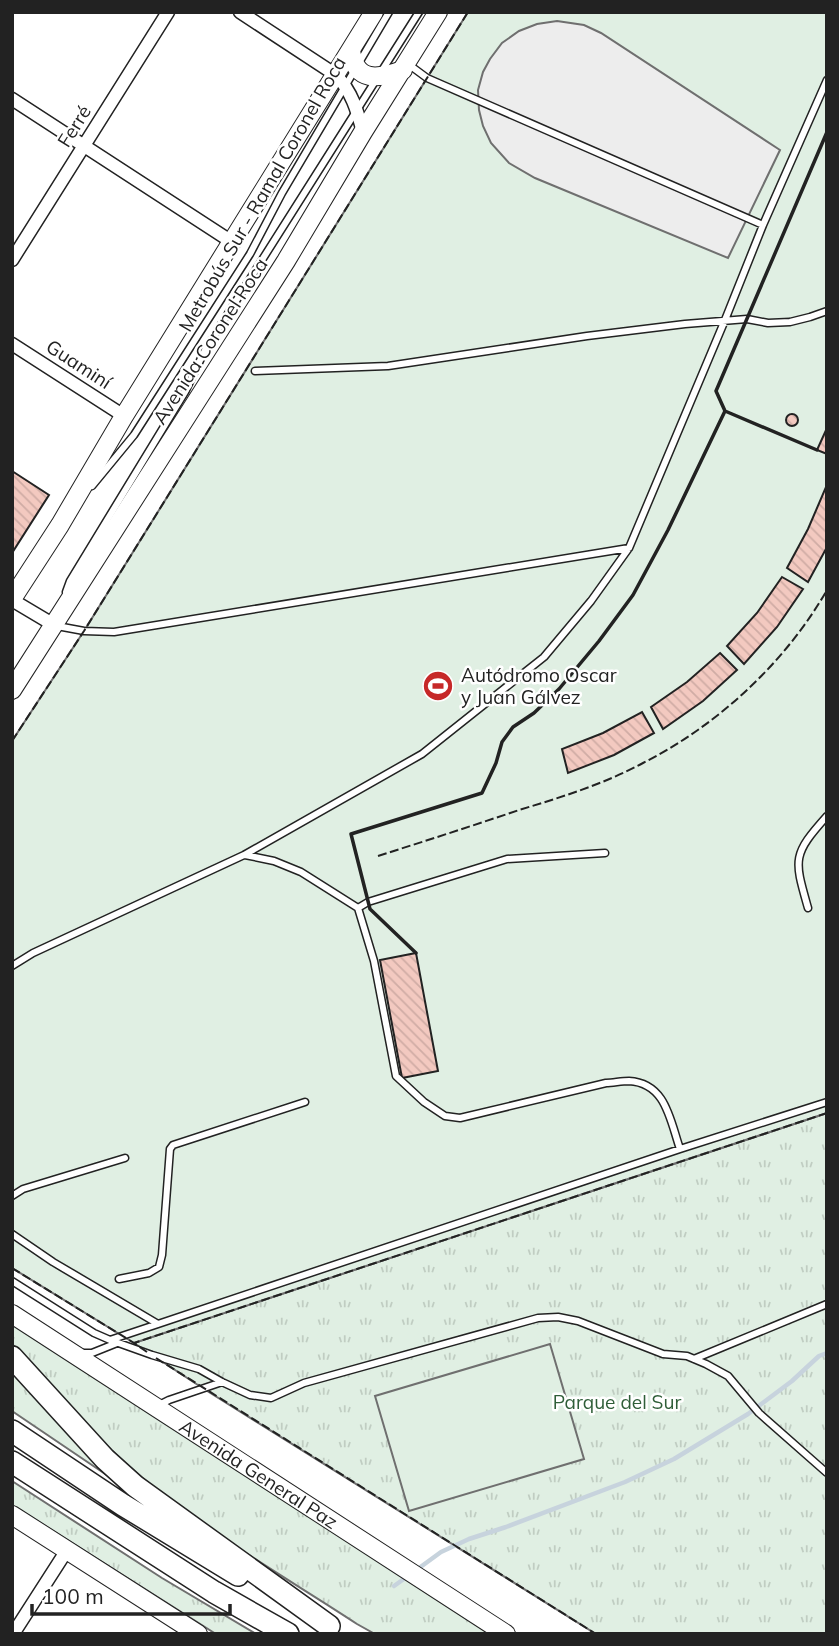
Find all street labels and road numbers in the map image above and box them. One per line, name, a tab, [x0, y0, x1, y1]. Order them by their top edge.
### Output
street label: Metrobús Sur - Ramal Coronel Roca	[173, 52, 351, 336]
street label: Ferré	[52, 101, 96, 151]
street label: Avenida Coronel Roca	[147, 253, 273, 429]
street label: Guaminí	[42, 334, 117, 395]
street label: Avenida General Paz	[175, 1414, 343, 1534]

